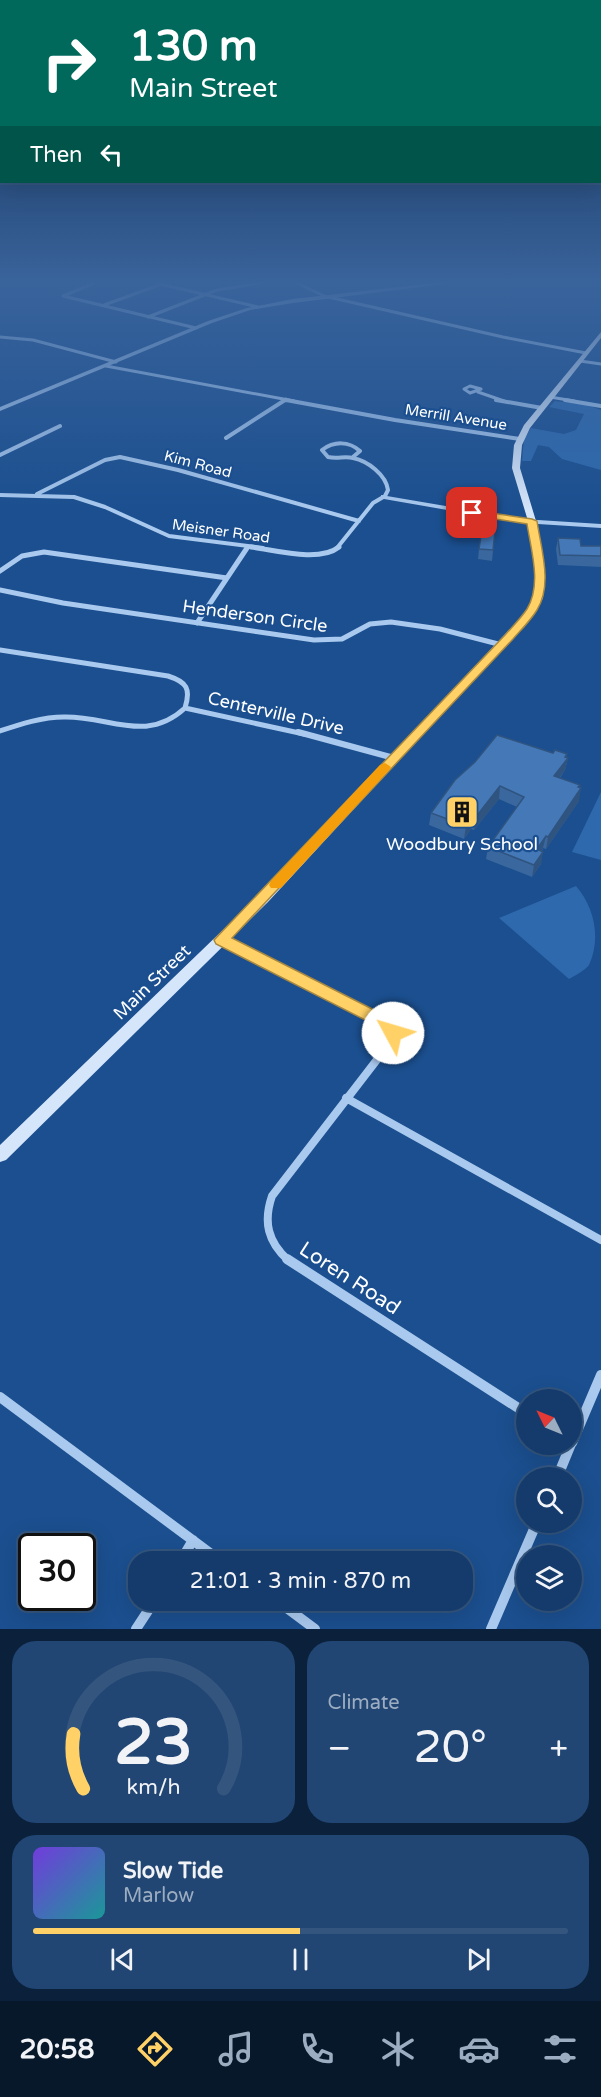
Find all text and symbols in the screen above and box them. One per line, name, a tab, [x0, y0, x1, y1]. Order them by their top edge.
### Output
text: 130 m	[129, 21, 258, 72]
icon: right	[30, 24, 108, 102]
text: Main Street	[129, 72, 278, 105]
icon: left	[95, 138, 128, 171]
text: Then	[30, 142, 83, 168]
street label: Merrill Avenue	[404, 400, 508, 434]
street label: Kim Road	[162, 446, 234, 482]
pin	[446, 487, 497, 538]
icon: arrive	[455, 496, 488, 529]
street label: Meisner Road	[171, 515, 271, 547]
street label: Henderson Circle	[181, 595, 329, 637]
street label: Centerville Drive	[206, 687, 346, 739]
building icon: Woodbury School	[444, 794, 480, 830]
place label: Woodbury School	[386, 833, 538, 855]
street label: Main Street	[109, 940, 195, 1024]
position arrow	[361, 1001, 425, 1065]
street label: Loren Road	[294, 1236, 405, 1320]
north arrow	[516, 1389, 582, 1455]
map controls	[516, 1389, 582, 1611]
button: search	[516, 1467, 582, 1533]
speed limit sign: 30	[18, 1533, 96, 1611]
button: layers	[516, 1545, 582, 1611]
text: 21:01 · 3 min · 870 m	[190, 1568, 411, 1594]
text: Climate	[328, 1691, 400, 1715]
text: 23	[114, 1706, 192, 1781]
text: 20°	[413, 1721, 487, 1775]
text: −	[328, 1729, 351, 1768]
text: +	[549, 1729, 568, 1768]
text: km/h	[126, 1774, 180, 1800]
text: Slow Tide	[123, 1858, 223, 1884]
text: Marlow	[123, 1884, 194, 1908]
icon: previous	[106, 1943, 139, 1976]
icon: pause	[284, 1943, 317, 1976]
icon: next	[462, 1943, 495, 1976]
icon: directions	[134, 2028, 176, 2070]
icon: music	[215, 2028, 257, 2070]
icon: phone	[296, 2028, 338, 2070]
icon: climate	[377, 2028, 419, 2070]
icon: car	[458, 2028, 500, 2070]
icon: filters	[539, 2028, 581, 2070]
text: 20:58	[20, 2033, 94, 2066]

